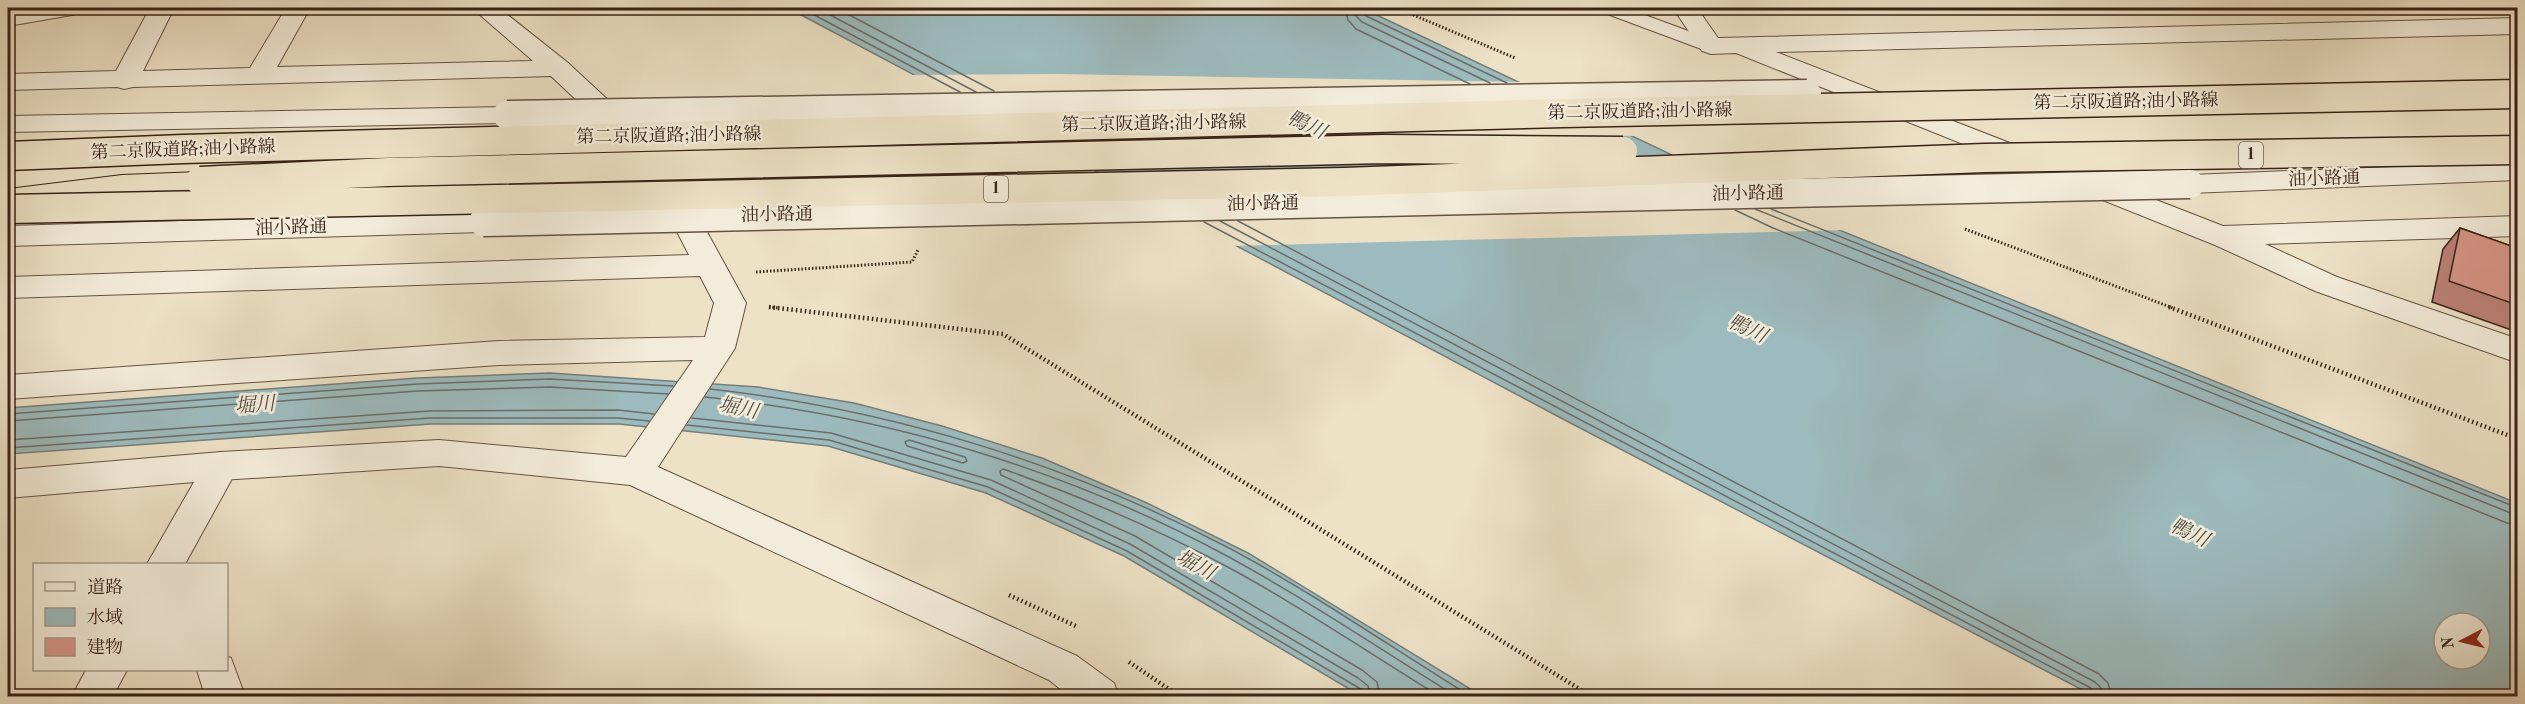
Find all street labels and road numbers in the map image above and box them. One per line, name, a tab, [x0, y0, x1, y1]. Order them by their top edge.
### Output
street label: 第二京阪道路;油小路線	[2033, 89, 2219, 113]
street label: 第二京阪道路;油小路線	[1547, 99, 1733, 123]
street label: 第二京阪道路;油小路線	[1061, 111, 1247, 135]
street label: 第二京阪道路;油小路線	[576, 123, 762, 147]
street label: 第二京阪道路;油小路線	[90, 136, 276, 162]
road number: 1	[2239, 142, 2263, 168]
street label: 油小路通	[2288, 167, 2360, 189]
road number: 1	[984, 176, 1008, 202]
street label: 油小路通	[1712, 182, 1784, 204]
street label: 油小路通	[1227, 192, 1299, 214]
street label: 油小路通	[741, 203, 813, 225]
street label: 油小路通	[255, 216, 327, 238]

